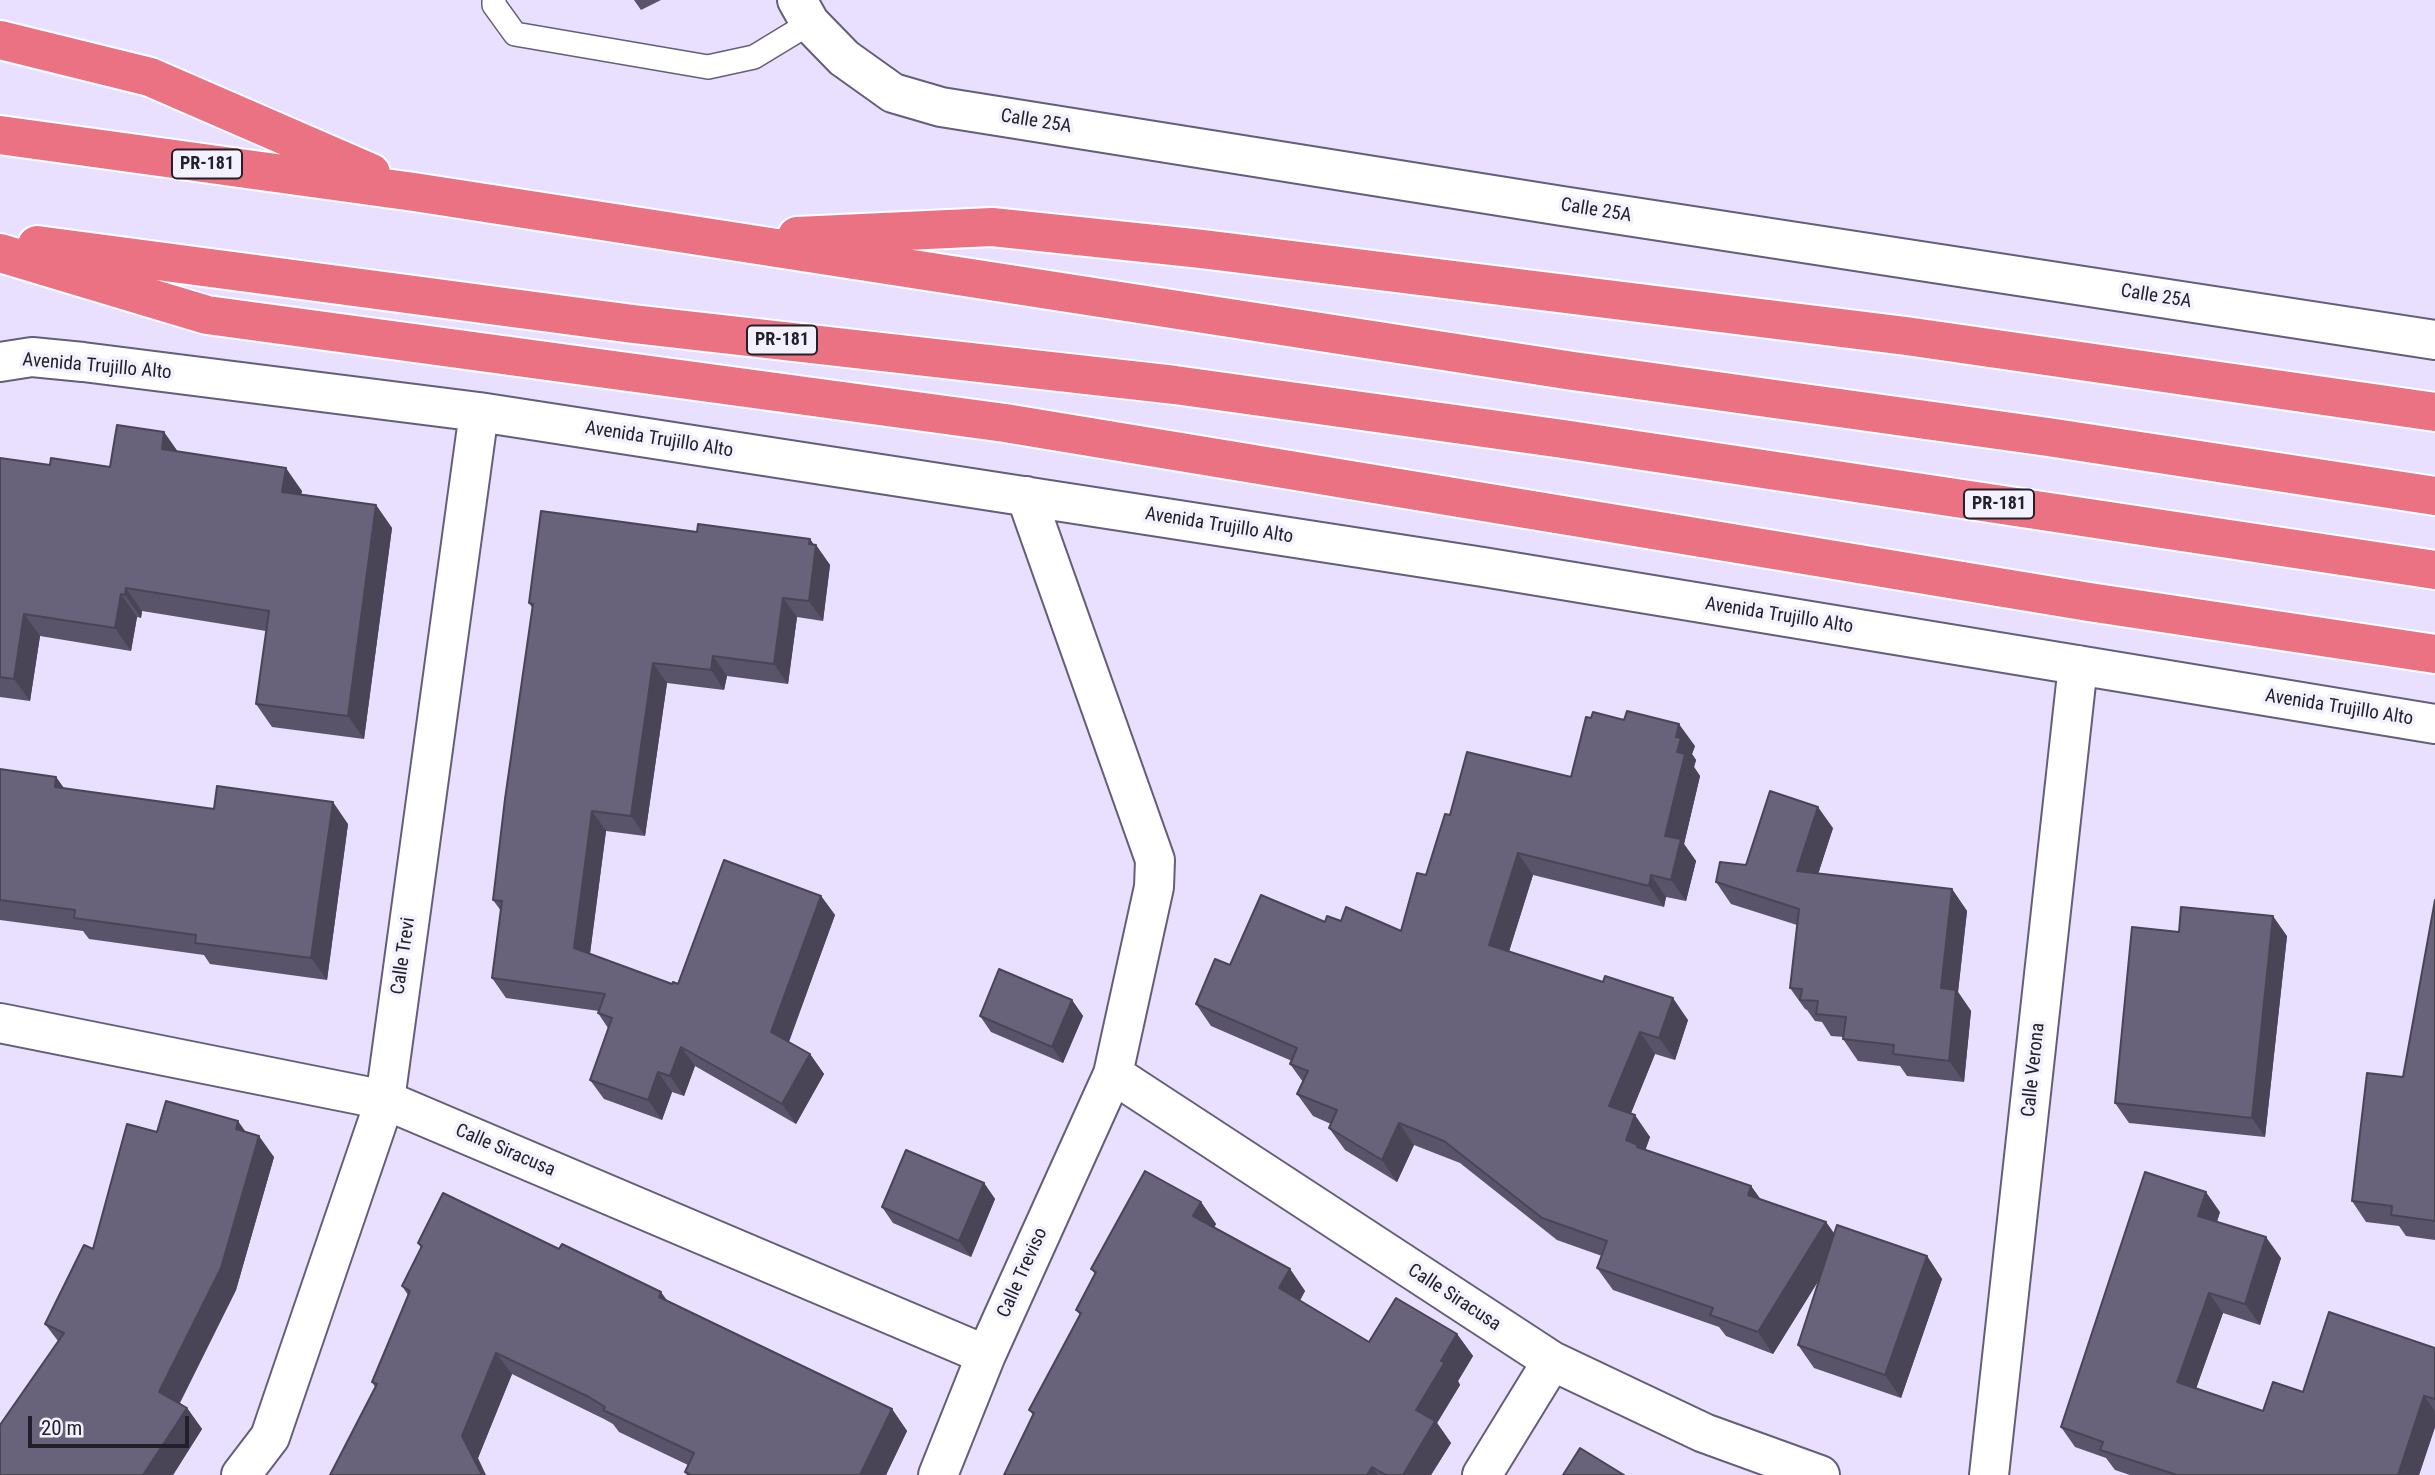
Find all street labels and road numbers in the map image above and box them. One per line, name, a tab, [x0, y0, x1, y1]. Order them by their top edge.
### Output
street label: Calle 25A	[999, 105, 1073, 139]
road number: PR-181	[172, 149, 242, 178]
street label: Calle 25A	[1559, 194, 1633, 228]
street label: Calle 25A	[2119, 280, 2193, 314]
road number: PR-181	[747, 326, 817, 354]
street label: Avenida Trujillo Alto	[22, 349, 172, 385]
street label: Avenida Trujillo Alto	[583, 417, 735, 463]
road number: PR-181	[1964, 490, 2034, 518]
street label: Avenida Trujillo Alto	[1143, 503, 1295, 549]
street label: Avenida Trujillo Alto	[1703, 593, 1855, 639]
street label: Avenida Trujillo Alto	[2263, 685, 2415, 731]
street label: Calle Trevi	[387, 916, 421, 996]
street label: Calle Verona	[2018, 1022, 2050, 1118]
street label: Calle Siracusa	[452, 1120, 558, 1182]
street label: Calle Treviso	[993, 1224, 1053, 1322]
street label: Calle Siracusa	[1403, 1259, 1505, 1337]

